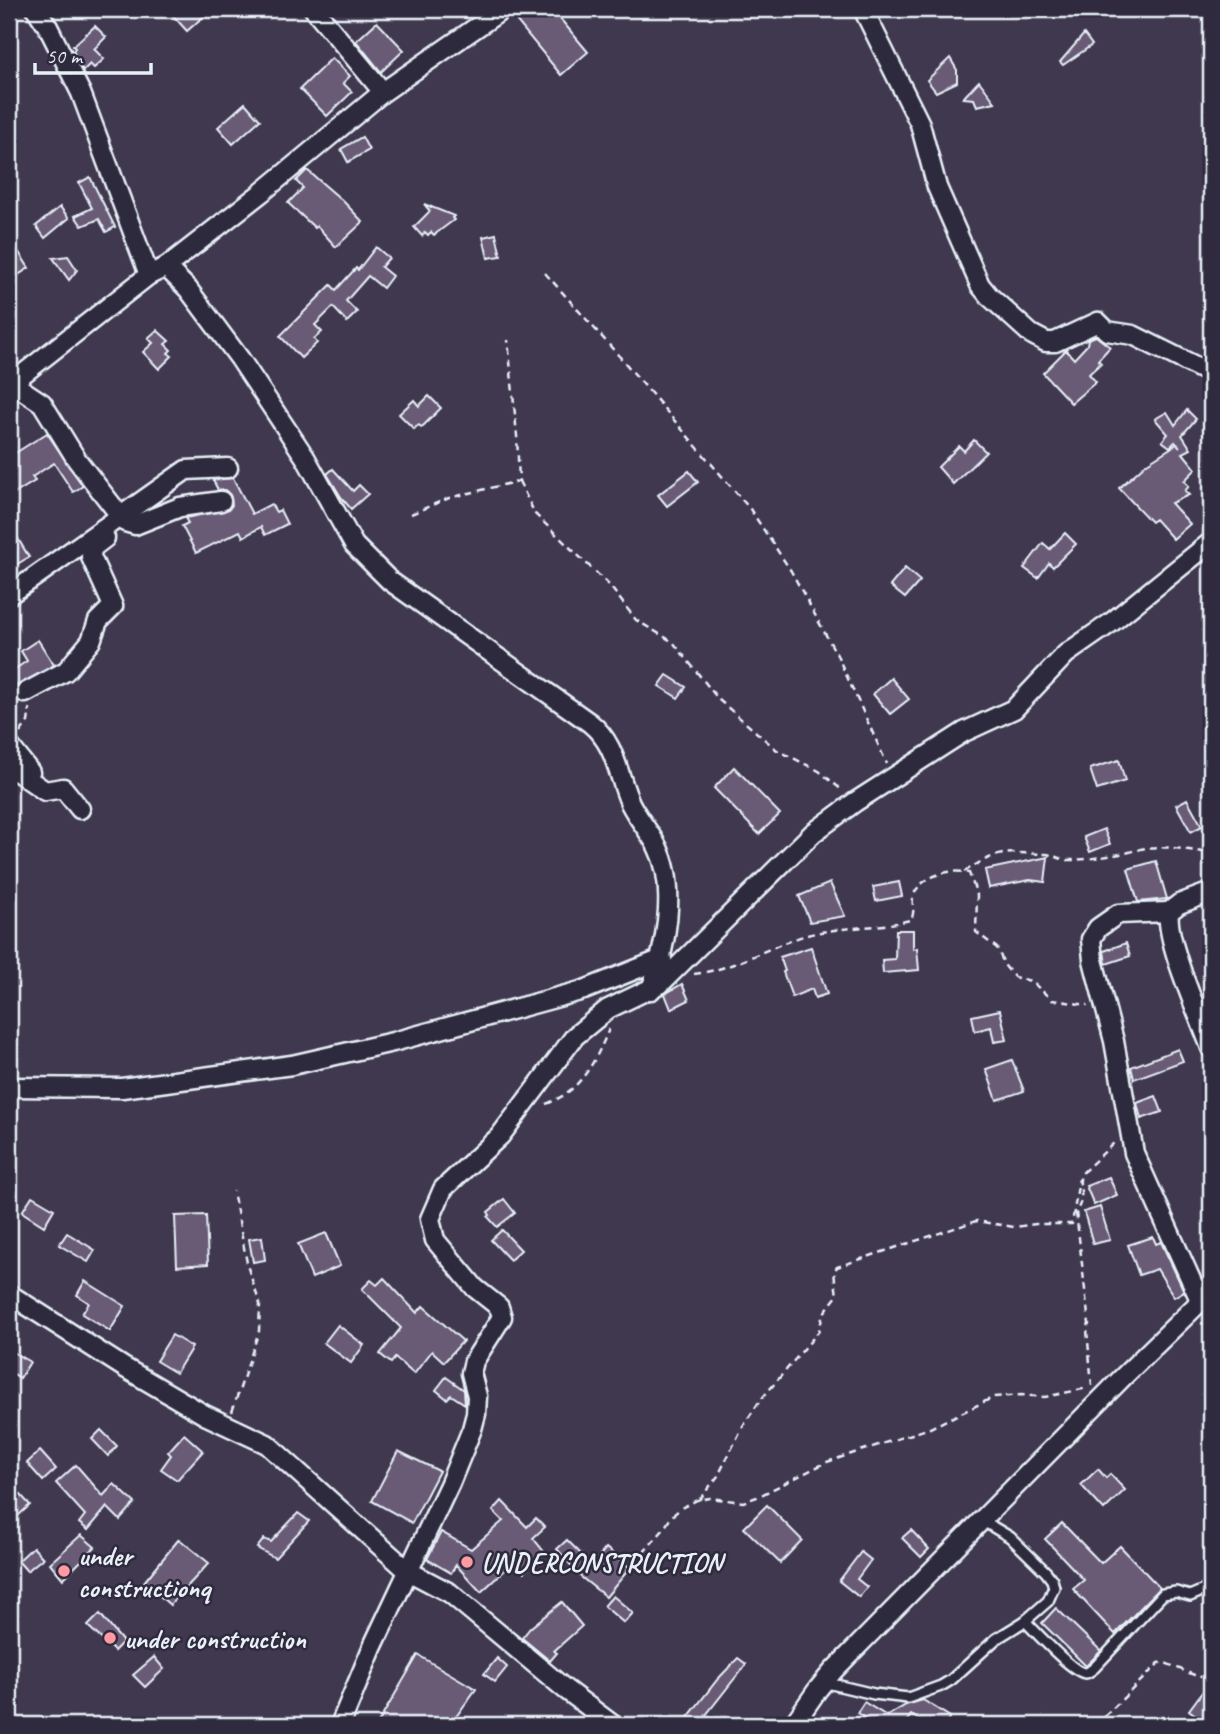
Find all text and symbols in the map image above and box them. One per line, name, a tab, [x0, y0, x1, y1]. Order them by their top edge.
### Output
scale bar	[35, 32, 150, 76]
text: 50 m	[46, 43, 84, 69]
place label: under constructionq	[78, 1538, 212, 1605]
place label: UNDERCONSTRUCTION	[481, 1545, 727, 1580]
marker: UNDERCONSTRUCTION	[459, 1554, 475, 1570]
marker: under constructionq	[56, 1563, 72, 1579]
place label: under construction	[124, 1621, 307, 1656]
marker: under construction	[102, 1630, 118, 1646]

